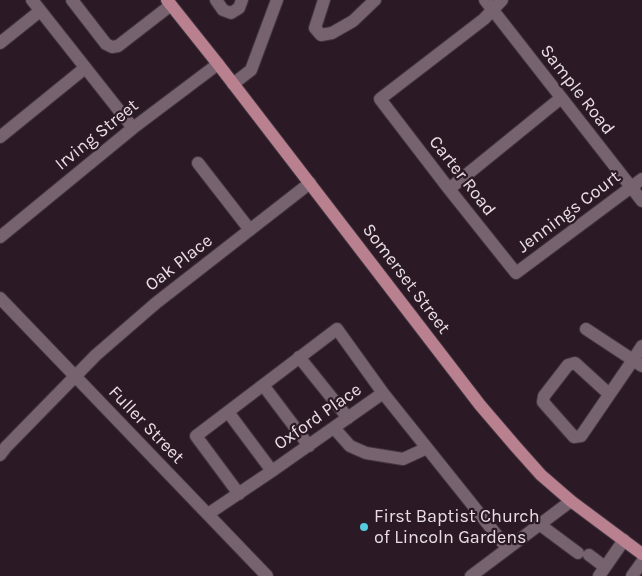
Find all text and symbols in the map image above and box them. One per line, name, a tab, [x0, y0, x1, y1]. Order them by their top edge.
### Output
street label: Sample Road	[535, 41, 619, 139]
street label: Irving Street	[51, 95, 143, 175]
street label: Carter Road	[424, 132, 500, 220]
street label: Jennings Court	[513, 166, 625, 258]
street label: Somerset Street	[358, 220, 454, 338]
street label: Oak Place	[141, 230, 217, 296]
street label: Oxford Place	[270, 379, 366, 455]
street label: Fuller Street	[104, 382, 188, 468]
place label: First Baptist Church of Lincoln Gardens	[374, 506, 540, 548]
marker: First Baptist Church of Lincoln Gardens	[358, 521, 370, 533]

